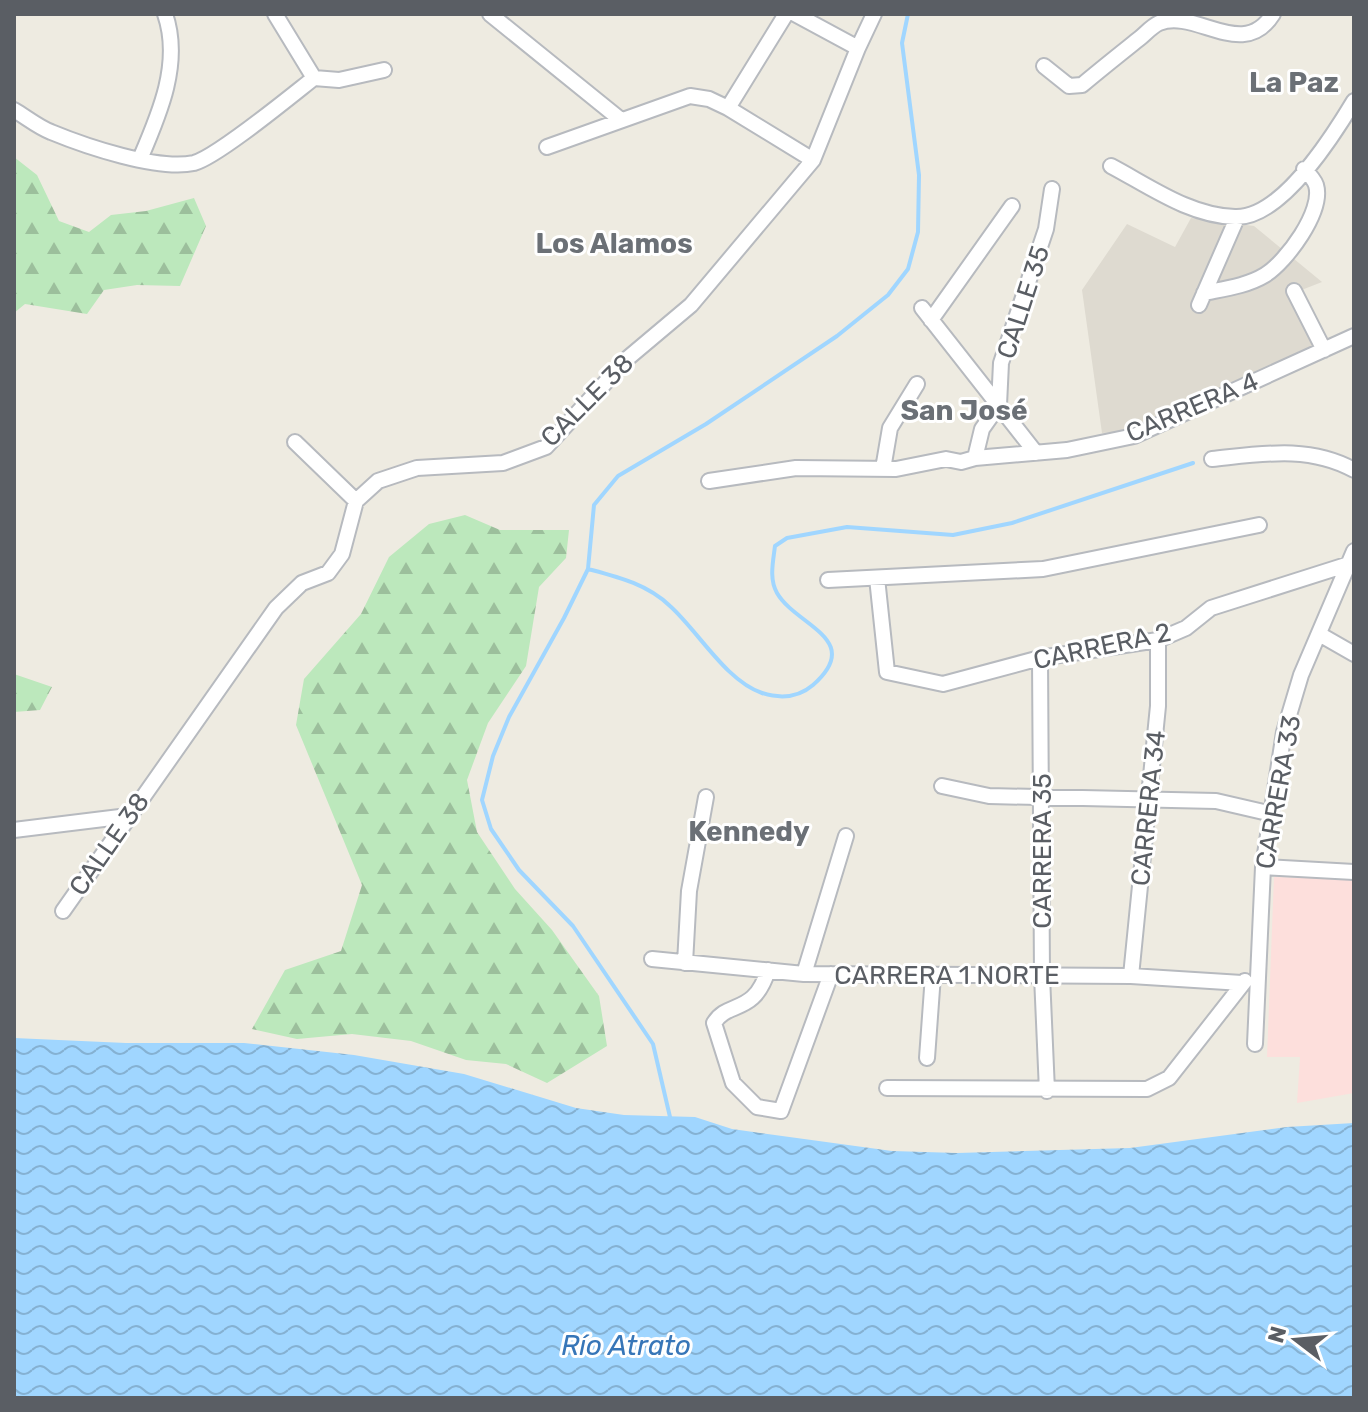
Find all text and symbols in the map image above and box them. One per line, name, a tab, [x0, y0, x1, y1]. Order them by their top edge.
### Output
district label: La Paz	[1249, 66, 1339, 99]
district label: Los Alamos	[535, 227, 693, 260]
street label: CALLE 35	[991, 242, 1056, 363]
street label: CALLE 38	[535, 348, 640, 453]
street label: CARRERA 4	[1121, 366, 1263, 449]
district label: San José	[900, 394, 1028, 427]
street label: CARRERA 2	[1031, 617, 1174, 676]
street label: CARRERA 33	[1250, 713, 1307, 871]
street label: CARRERA 34	[1125, 729, 1172, 887]
street label: CARRERA 35	[1027, 773, 1058, 929]
street label: CALLE 38	[63, 787, 156, 902]
district label: Kennedy	[688, 815, 810, 848]
street label: CARRERA 1 NORTE	[834, 960, 1060, 991]
north arrow	[1256, 1300, 1336, 1380]
text: N	[1262, 1323, 1292, 1346]
water label: Río Atrato	[561, 1329, 691, 1362]

